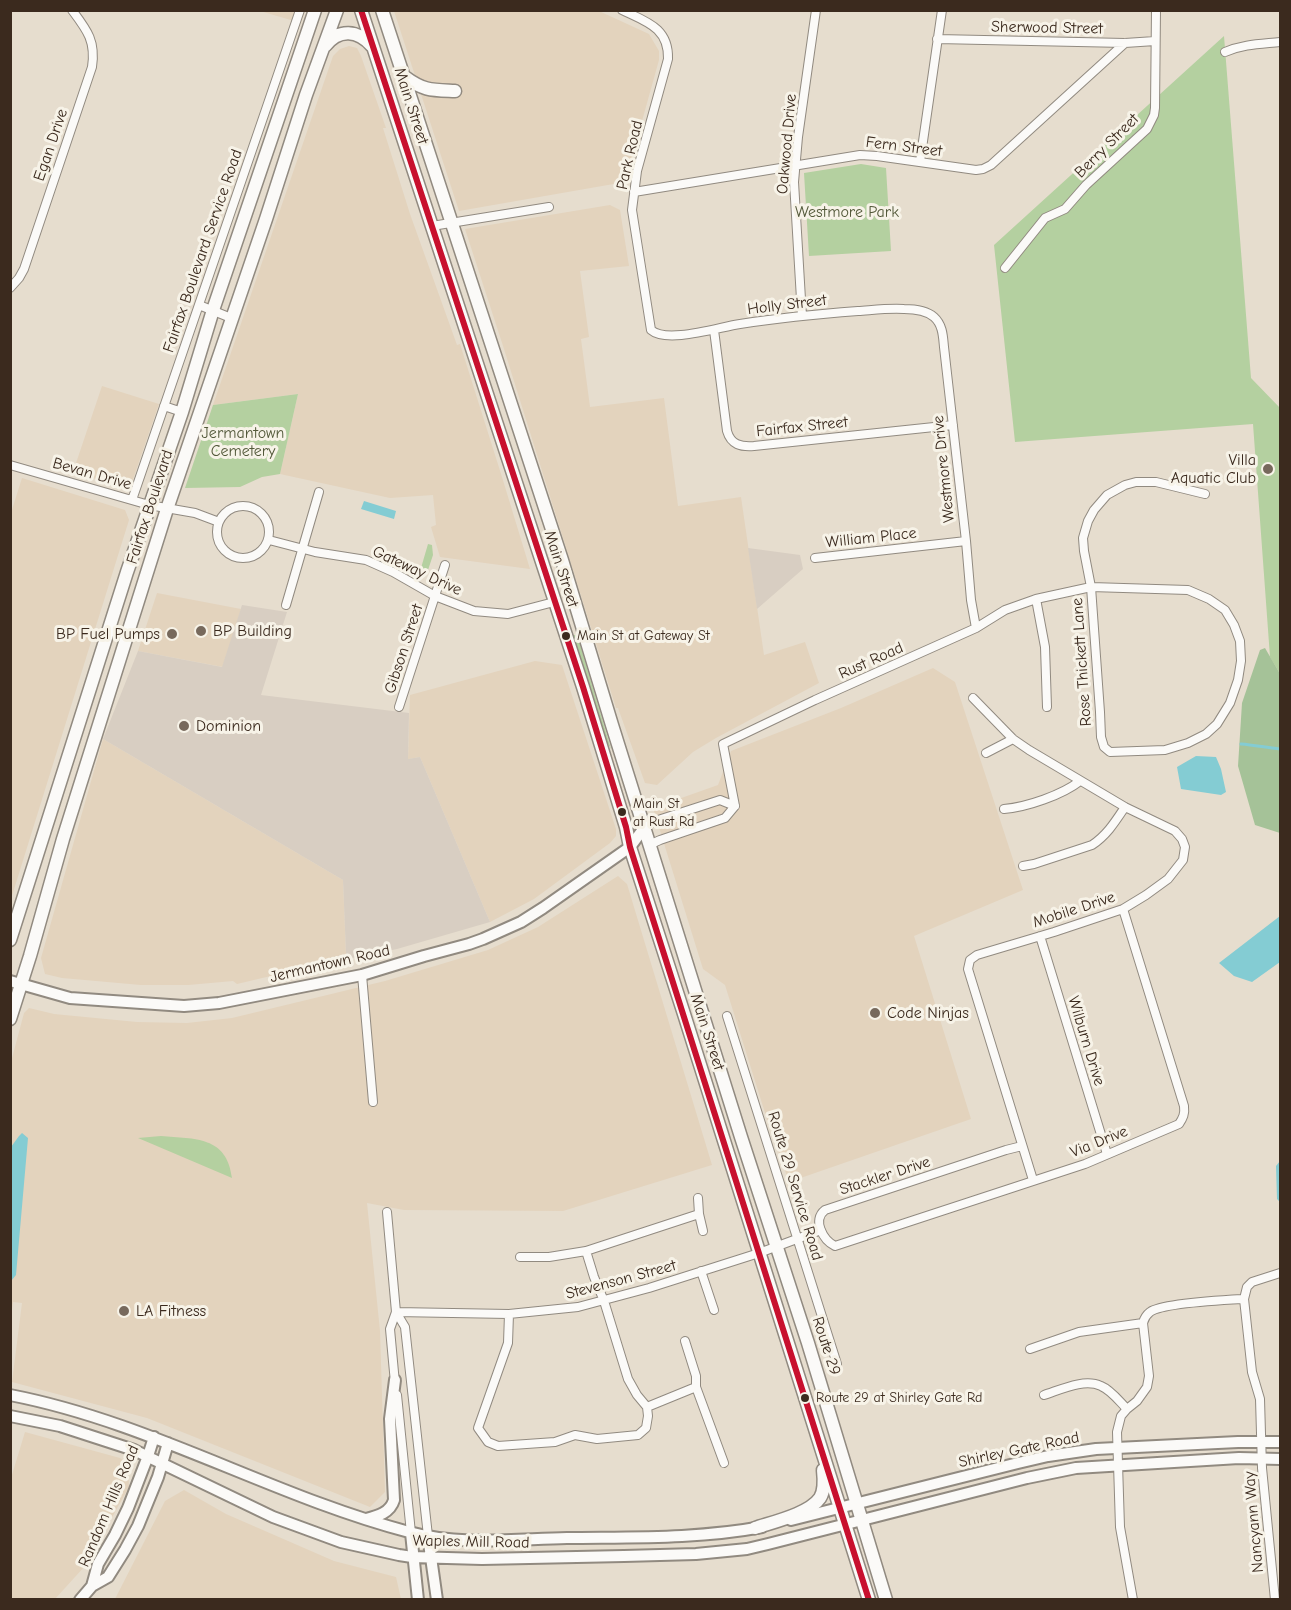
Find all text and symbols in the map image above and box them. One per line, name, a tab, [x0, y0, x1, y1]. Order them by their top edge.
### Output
street label: Sherwood Street	[991, 17, 1103, 39]
street label: Main Street	[390, 65, 432, 147]
street label: Oakwood Drive	[773, 93, 801, 195]
street label: Egan Drive	[30, 106, 72, 184]
street label: Berry Street	[1071, 110, 1143, 182]
street label: Park Road	[613, 118, 647, 192]
street label: Fern Street	[865, 133, 943, 161]
street label: Fairfax Boulevard Service Road	[159, 147, 247, 355]
park label: Westmore Park	[795, 202, 899, 222]
street label: Holly Street	[746, 291, 828, 319]
street label: Fairfax Street	[755, 413, 849, 441]
street label: Westmore Drive	[929, 415, 959, 523]
park label: Jermantown Cemetery	[202, 423, 284, 461]
street label: Fairfax Boulevard	[122, 447, 178, 567]
place label: Villa Aquatic Club	[1171, 450, 1256, 488]
street label: Bevan Drive	[50, 454, 134, 494]
marker: Villa Aquatic Club	[1261, 462, 1275, 476]
street label: William Place	[825, 524, 917, 552]
street label: Main Street	[540, 528, 582, 610]
street label: Gateway Drive	[369, 542, 465, 600]
street label: Rose Thickett Lane	[1068, 597, 1096, 727]
street label: Gibson Street	[381, 602, 427, 696]
place label: BP Building	[213, 621, 292, 641]
place label: BP Fuel Pumps	[56, 624, 160, 644]
marker: BP Building	[194, 624, 208, 638]
marker: BP Fuel Pumps	[165, 627, 179, 641]
place label: Main St at Gateway St	[577, 628, 710, 644]
marker: Main St at Gateway St	[560, 630, 572, 642]
street label: Rust Road	[836, 638, 906, 684]
place label: Dominion	[196, 716, 261, 736]
marker: Dominion	[177, 719, 191, 733]
place label: Main St at Rust Rd	[633, 796, 695, 828]
marker: Main St at Rust Rd	[616, 806, 628, 818]
street label: Mobile Drive	[1030, 888, 1118, 932]
street label: Jermantown Road	[268, 941, 392, 987]
street label: Main Street	[686, 991, 728, 1073]
street label: Wilburn Drive	[1063, 994, 1109, 1088]
place label: Code Ninjas	[887, 1003, 969, 1023]
marker: Code Ninjas	[868, 1006, 882, 1020]
street label: Route 29 Service Road	[763, 1109, 827, 1263]
street label: Via Drive	[1067, 1122, 1131, 1162]
street label: Stackler Drive	[837, 1152, 933, 1200]
street label: Stevenson Street	[564, 1256, 678, 1304]
place label: LA Fitness	[136, 1301, 206, 1321]
marker: LA Fitness	[117, 1304, 131, 1318]
street label: Route 29	[808, 1314, 844, 1378]
place label: Route 29 at Shirley Gate Rd	[816, 1390, 982, 1406]
marker: Route 29 at Shirley Gate Rd	[799, 1392, 811, 1404]
street label: Shirley Gate Road	[957, 1428, 1081, 1472]
street label: Random Hills Road	[75, 1442, 143, 1570]
street label: Nancyann Way	[1240, 1470, 1268, 1574]
street label: Waples Mill Road	[412, 1531, 530, 1553]

